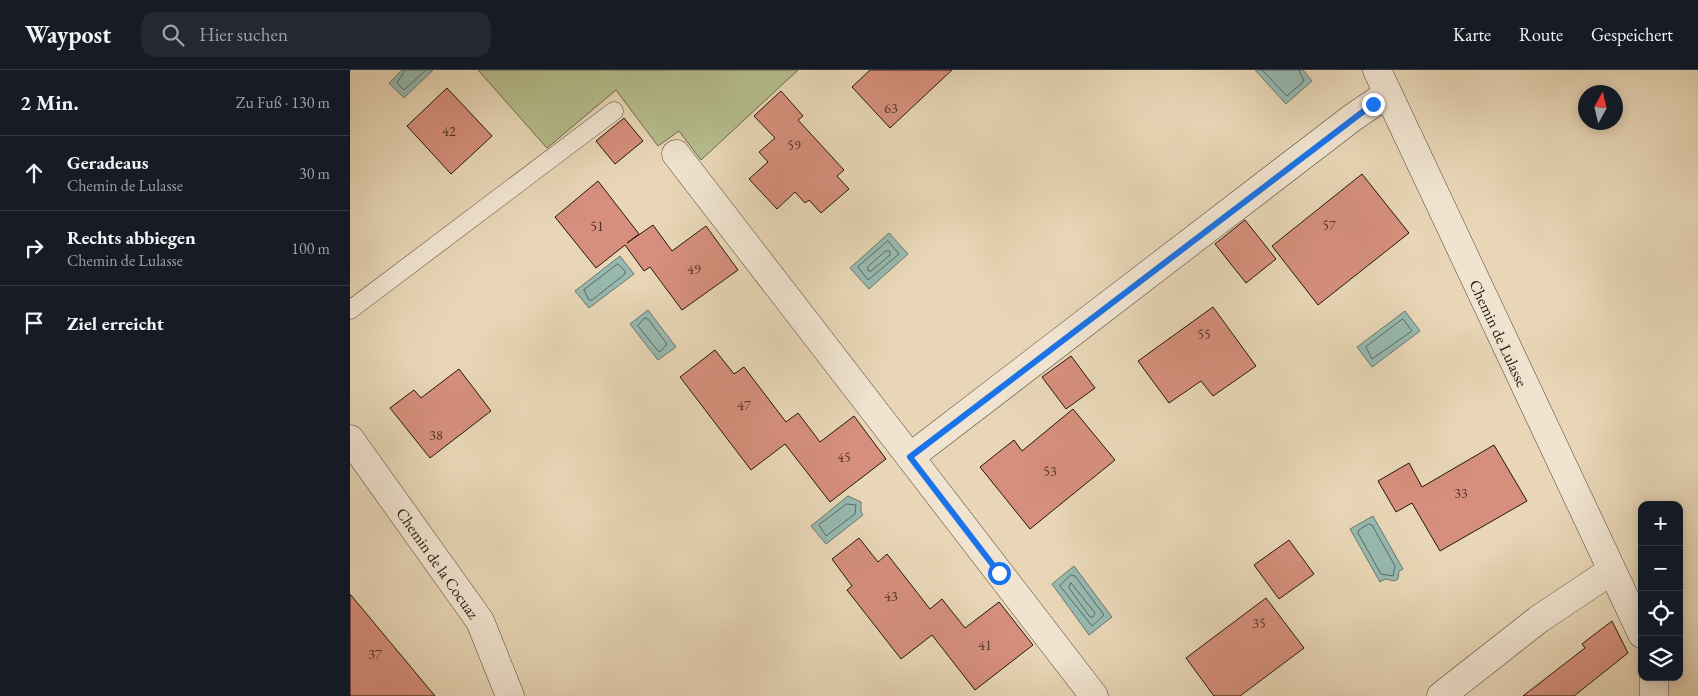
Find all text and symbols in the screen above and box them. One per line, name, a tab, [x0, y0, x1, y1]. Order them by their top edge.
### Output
search box	[141, 12, 491, 57]
text: Waypost	[25, 19, 111, 50]
icon: search	[159, 21, 187, 49]
text: Hier suchen	[199, 22, 288, 47]
text: Karte	[1453, 23, 1491, 46]
text: Route	[1519, 23, 1563, 46]
text: Gespeichert	[1591, 23, 1673, 46]
north arrow	[1578, 85, 1623, 130]
text: 2 Min.	[20, 89, 79, 116]
text: Zu Fuß · 130 m	[236, 92, 330, 113]
route end	[1362, 93, 1385, 116]
house number: 63	[884, 99, 898, 117]
house number: 42	[442, 122, 456, 140]
house number: 59	[787, 136, 801, 154]
text: Geradeaus	[67, 150, 149, 175]
icon: ahead	[20, 159, 48, 187]
text: 30 m	[299, 163, 330, 184]
text: Chemin de Lulasse	[67, 175, 183, 196]
house number: 57	[1322, 216, 1336, 234]
house number: 51	[590, 217, 604, 235]
text: Rechts abbiegen	[67, 225, 196, 250]
icon: right	[20, 234, 48, 262]
text: 100 m	[291, 238, 330, 259]
text: Chemin de Lulasse	[67, 250, 183, 271]
house number: 49	[687, 260, 701, 278]
street label: Chemin de Lulasse	[1465, 276, 1533, 390]
icon: arrive	[20, 309, 48, 337]
text: Ziel erreicht	[67, 311, 164, 336]
house number: 55	[1197, 325, 1211, 343]
house number: 47	[737, 396, 751, 414]
house number: 38	[429, 426, 443, 444]
house number: 45	[837, 448, 851, 466]
house number: 53	[1043, 462, 1057, 480]
house number: 33	[1454, 484, 1468, 502]
map controls	[1638, 501, 1683, 681]
button: +	[1638, 501, 1683, 546]
street label: Chemin de la Cocuaz	[391, 504, 484, 623]
button: −	[1638, 546, 1683, 591]
route start	[988, 562, 1011, 585]
house number: 43	[884, 587, 898, 605]
button: locate	[1638, 591, 1683, 636]
house number: 35	[1252, 614, 1266, 632]
house number: 41	[978, 636, 992, 654]
button: layers	[1638, 636, 1683, 681]
house number: 37	[368, 645, 382, 663]

